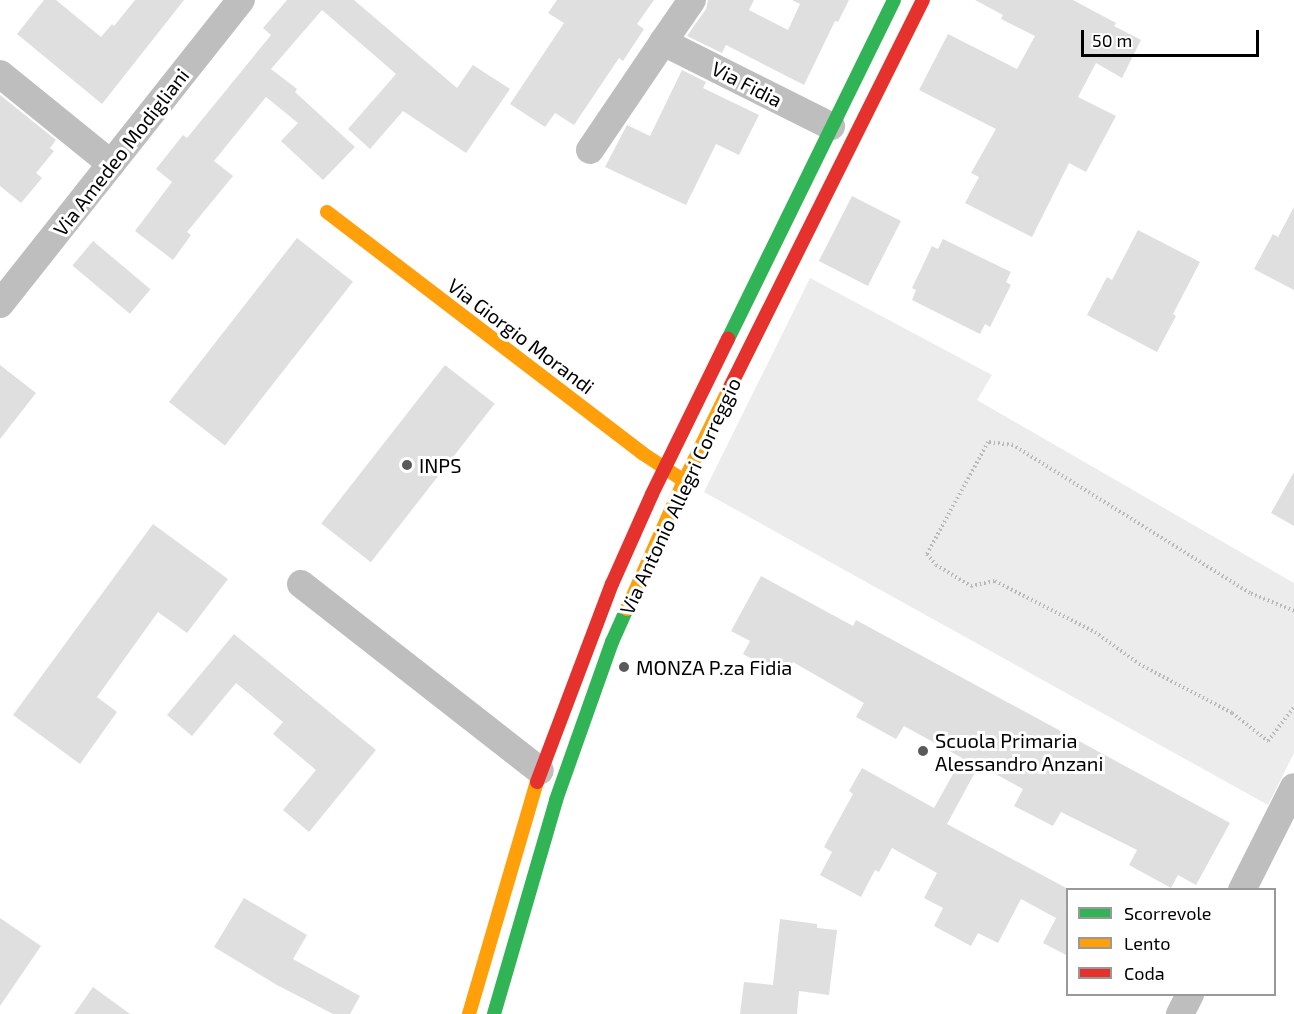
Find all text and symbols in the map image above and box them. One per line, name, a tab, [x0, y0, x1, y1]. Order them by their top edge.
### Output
scale bar	[1084, 18, 1262, 56]
text: 50 m	[1092, 29, 1132, 51]
street label: Via Fidia	[708, 56, 786, 112]
street label: Via Amedeo Modigliani	[48, 63, 194, 241]
street label: Via Giorgio Morandi	[443, 273, 599, 399]
street label: Via Antonio Allegri Correggio	[614, 373, 746, 619]
place label: INPS	[419, 453, 461, 477]
marker: INPS	[400, 458, 414, 472]
place label: MONZA P.za Fidia	[636, 655, 793, 679]
marker: MONZA P.za Fidia	[617, 660, 631, 674]
place label: Scuola Primaria Alessandro Anzani	[935, 728, 1104, 775]
marker: Scuola Primaria Alessandro Anzani	[916, 744, 930, 758]
legend	[1066, 888, 1276, 996]
text: Scorrevole	[1124, 902, 1211, 924]
text: Lento	[1124, 932, 1170, 954]
text: Coda	[1124, 962, 1165, 984]

